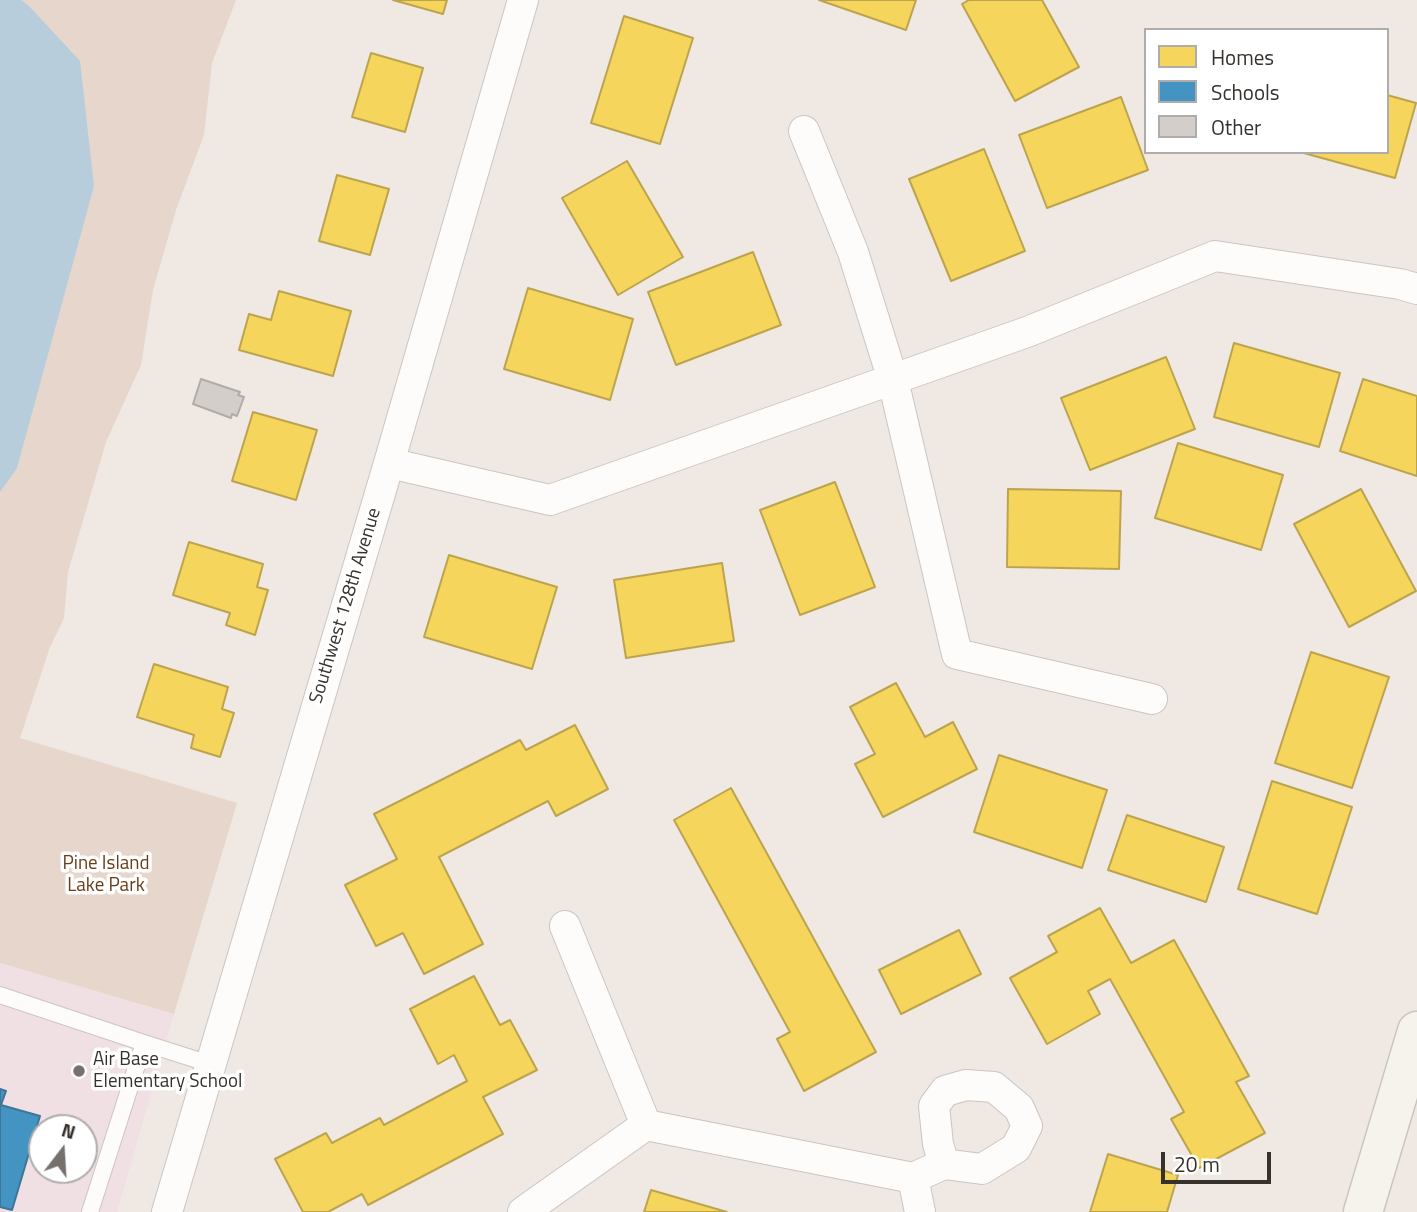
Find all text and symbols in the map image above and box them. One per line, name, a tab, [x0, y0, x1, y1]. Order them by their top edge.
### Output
legend	[1144, 28, 1389, 154]
text: Homes	[1211, 41, 1274, 73]
text: Schools	[1211, 76, 1280, 108]
text: Other	[1211, 111, 1261, 143]
street label: Southwest 128th Avenue	[305, 505, 387, 707]
park label: Pine Island Lake Park	[62, 853, 150, 897]
place label: Air Base Elementary School	[93, 1049, 242, 1093]
marker: Air Base Elementary School	[71, 1063, 87, 1079]
north arrow	[28, 1114, 98, 1184]
text: N	[58, 1115, 79, 1146]
scale bar	[1165, 1138, 1275, 1182]
text: 20 m	[1174, 1148, 1220, 1180]

